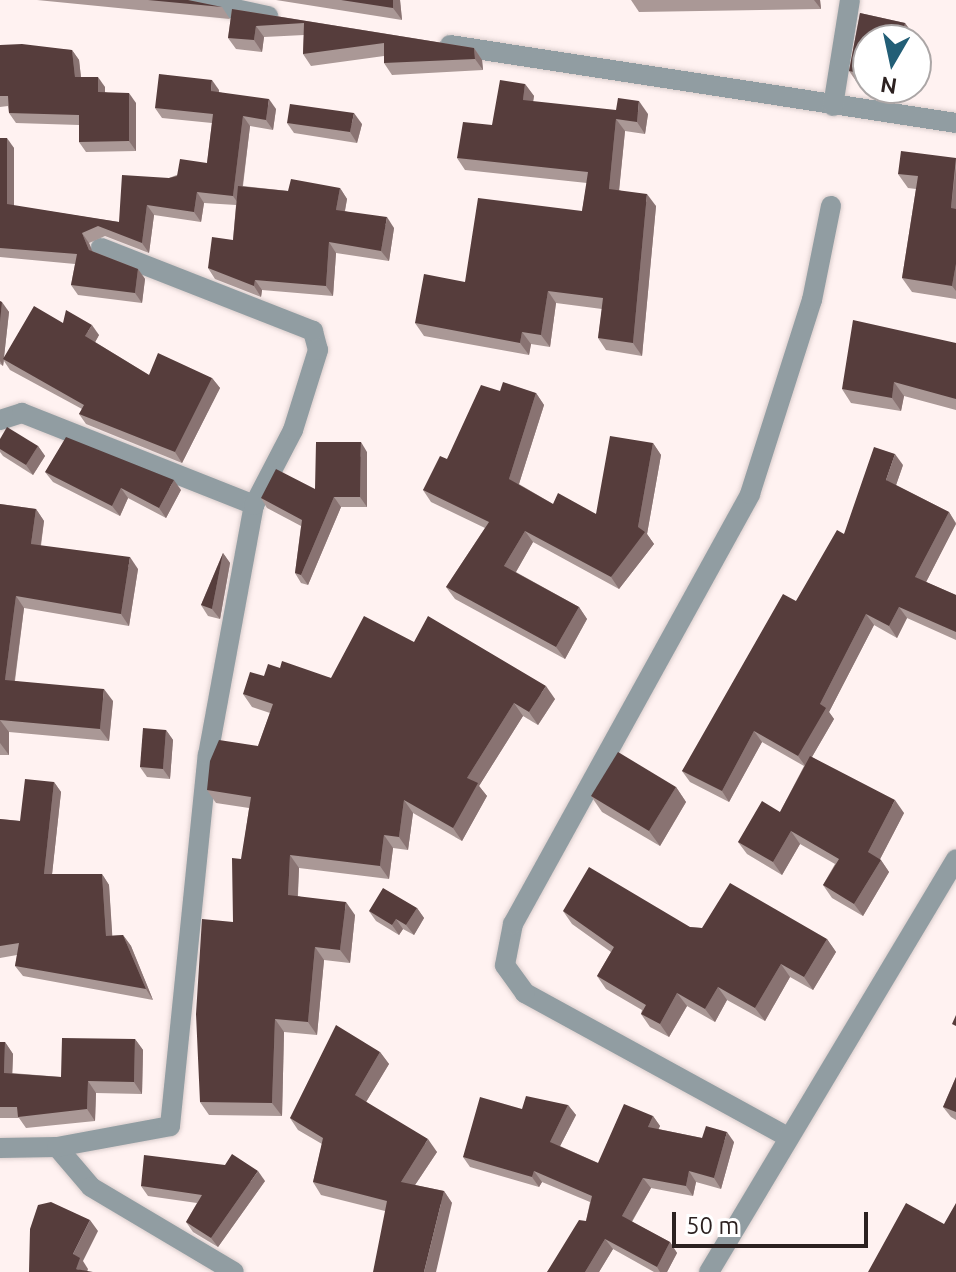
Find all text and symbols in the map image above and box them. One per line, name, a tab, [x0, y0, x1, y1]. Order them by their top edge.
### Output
north arrow	[852, 24, 932, 104]
text: N	[878, 73, 899, 100]
scale bar	[676, 1196, 872, 1246]
text: 50 m	[686, 1212, 739, 1239]

